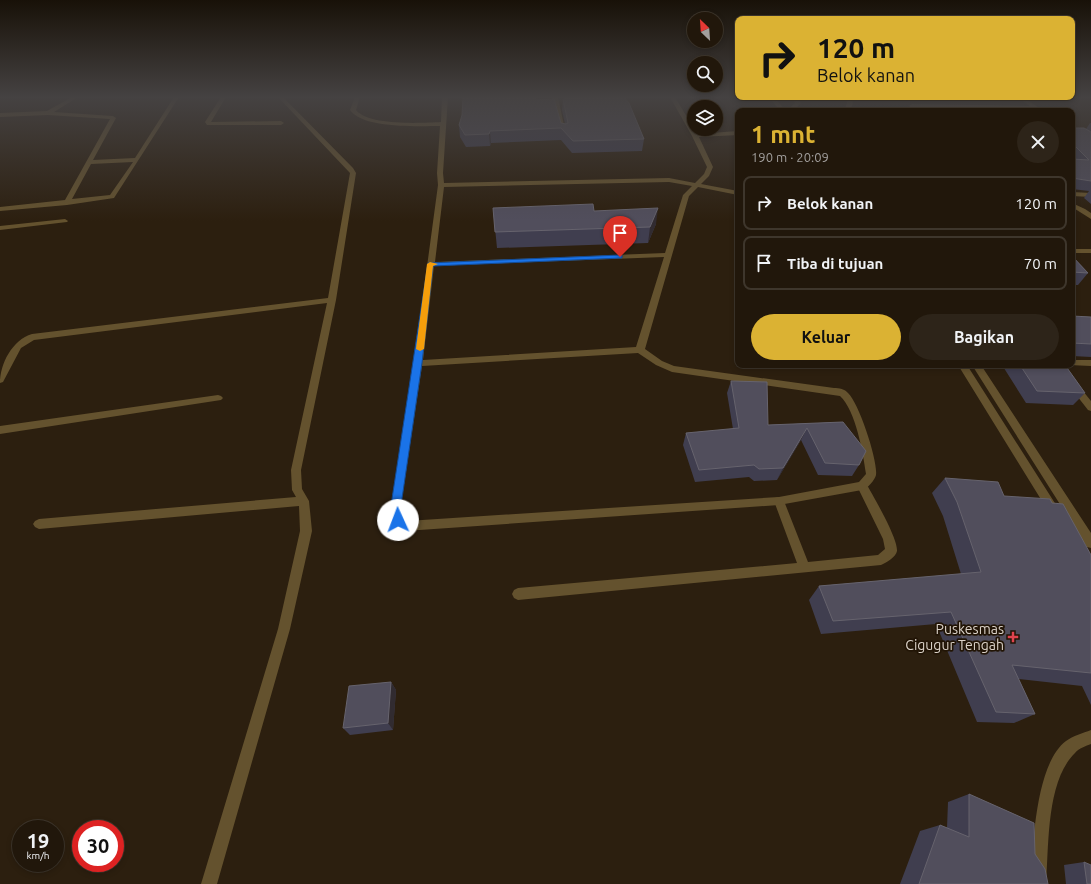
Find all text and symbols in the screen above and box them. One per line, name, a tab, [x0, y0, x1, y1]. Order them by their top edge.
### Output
north arrow	[687, 12, 723, 48]
map controls	[687, 12, 723, 136]
icon: right	[751, 32, 803, 84]
text: 120 m	[817, 32, 895, 63]
button: search	[687, 56, 723, 92]
text: Belok kanan	[817, 65, 915, 85]
button: layers	[687, 100, 723, 136]
text: 1 mnt	[751, 121, 815, 148]
button: close	[1017, 121, 1059, 163]
text: 190 m · 20:09	[751, 150, 829, 164]
icon: right	[753, 192, 775, 214]
text: Belok kanan	[787, 195, 873, 212]
text: 120 m	[1015, 195, 1057, 212]
pin	[603, 216, 637, 257]
icon: arrive	[609, 222, 631, 244]
icon: arrive	[753, 252, 775, 274]
text: Tiba di tujuan	[787, 255, 883, 272]
text: 70 m	[1024, 255, 1057, 272]
button: Keluar	[751, 314, 901, 360]
button: Bagikan	[909, 314, 1059, 360]
position arrow	[377, 499, 419, 541]
place label: Puskesmas Cigugur Tengah	[905, 621, 1004, 653]
marker: Puskesmas Cigugur Tengah	[1007, 631, 1019, 643]
speed limit sign: 30	[72, 820, 124, 872]
text: 19	[27, 829, 49, 852]
text: km/h	[26, 850, 50, 861]

